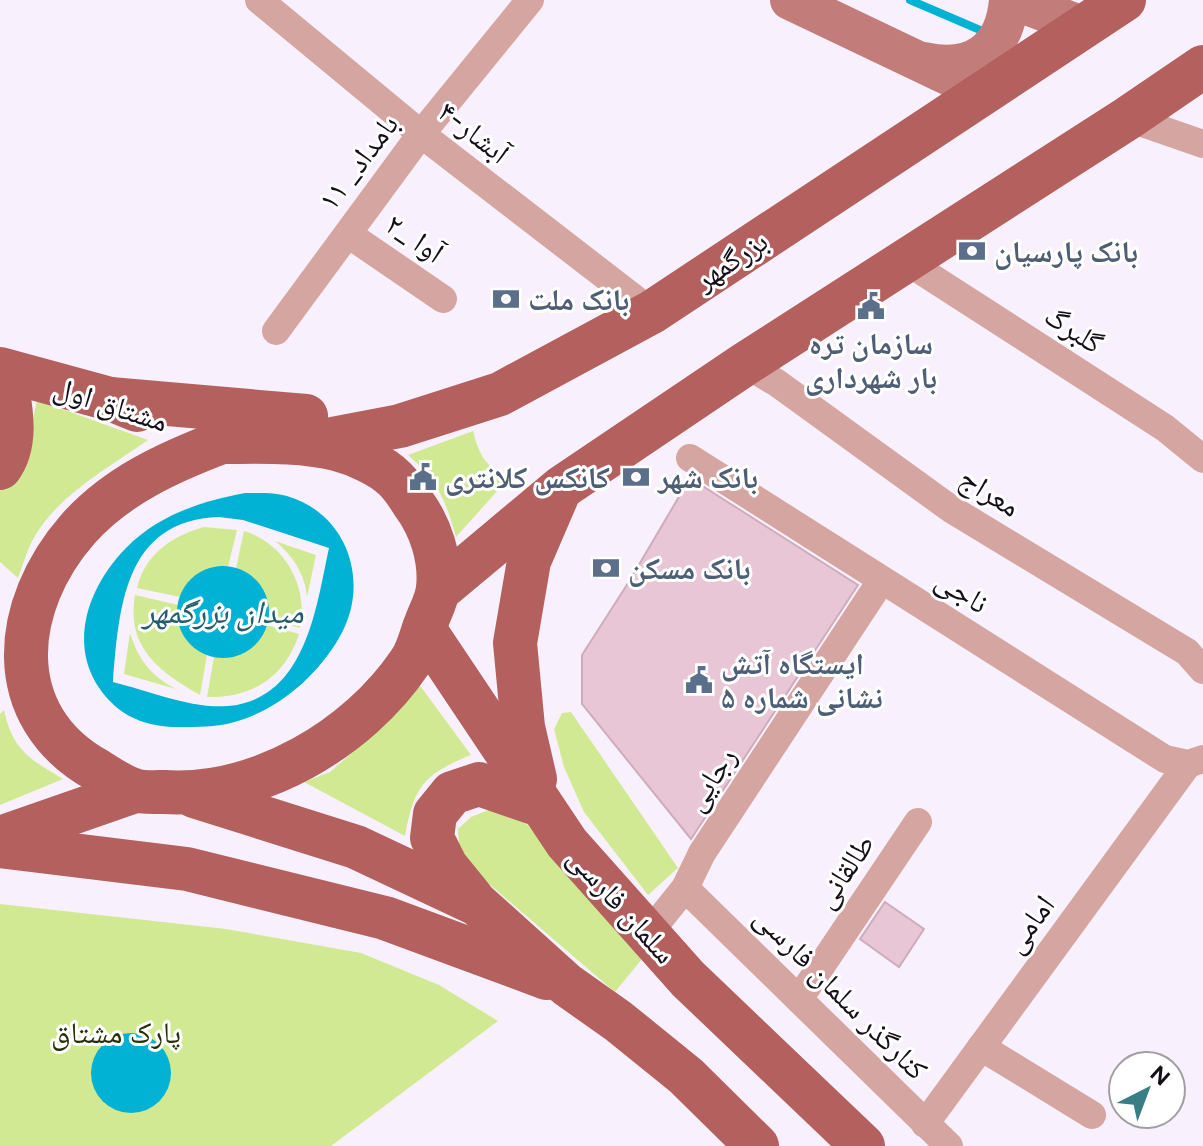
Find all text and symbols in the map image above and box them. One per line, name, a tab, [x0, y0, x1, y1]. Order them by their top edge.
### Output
street label: ۴-آبشار	[431, 93, 518, 172]
street label: ۱۱ _بامداد	[310, 107, 406, 217]
street label: ۲_ آوا	[379, 205, 452, 272]
street label: بزرگمهر	[687, 222, 775, 298]
place label: بانک پارسیان	[994, 233, 1138, 270]
bank icon: بانک پارسیان	[957, 236, 987, 266]
place label: بانک ملت	[528, 281, 629, 318]
bank icon: بانک ملت	[491, 284, 521, 314]
public building icon: سازمان تره بار شهرداری	[856, 291, 886, 321]
street label: گلبرگ	[1038, 297, 1110, 361]
place label: سازمان تره بار شهرداری	[805, 325, 937, 396]
street label: مشتاق اول	[49, 368, 173, 440]
place label: کانکس کلانتری	[445, 459, 610, 496]
place label: بانک شهر	[656, 459, 758, 496]
street label: معراج	[952, 459, 1027, 526]
public building icon: کانکس کلانتری	[408, 462, 438, 492]
bank icon: بانک شهر	[621, 462, 651, 492]
place label: بانک مسکن	[628, 550, 750, 587]
bank icon: بانک مسکن	[591, 553, 621, 583]
street label: ناجی	[929, 561, 995, 621]
water label: میدان بزرگمهر	[140, 593, 304, 632]
place label: ایستگاه آتش نشانی شماره ۵	[721, 645, 883, 716]
public building icon: ایستگاه آتش نشانی شماره ۵	[684, 665, 714, 695]
street label: رجایی	[676, 740, 744, 818]
street label: طالقانی	[806, 827, 882, 915]
street label: سلمان فارسی	[560, 839, 684, 971]
street label: امامی	[996, 888, 1062, 960]
street label: کنارگذر سلمان فارسی	[747, 899, 935, 1087]
park label: پارک مشتاق	[51, 1014, 181, 1051]
north arrow	[1107, 1050, 1187, 1130]
text: N	[1145, 1060, 1175, 1091]

